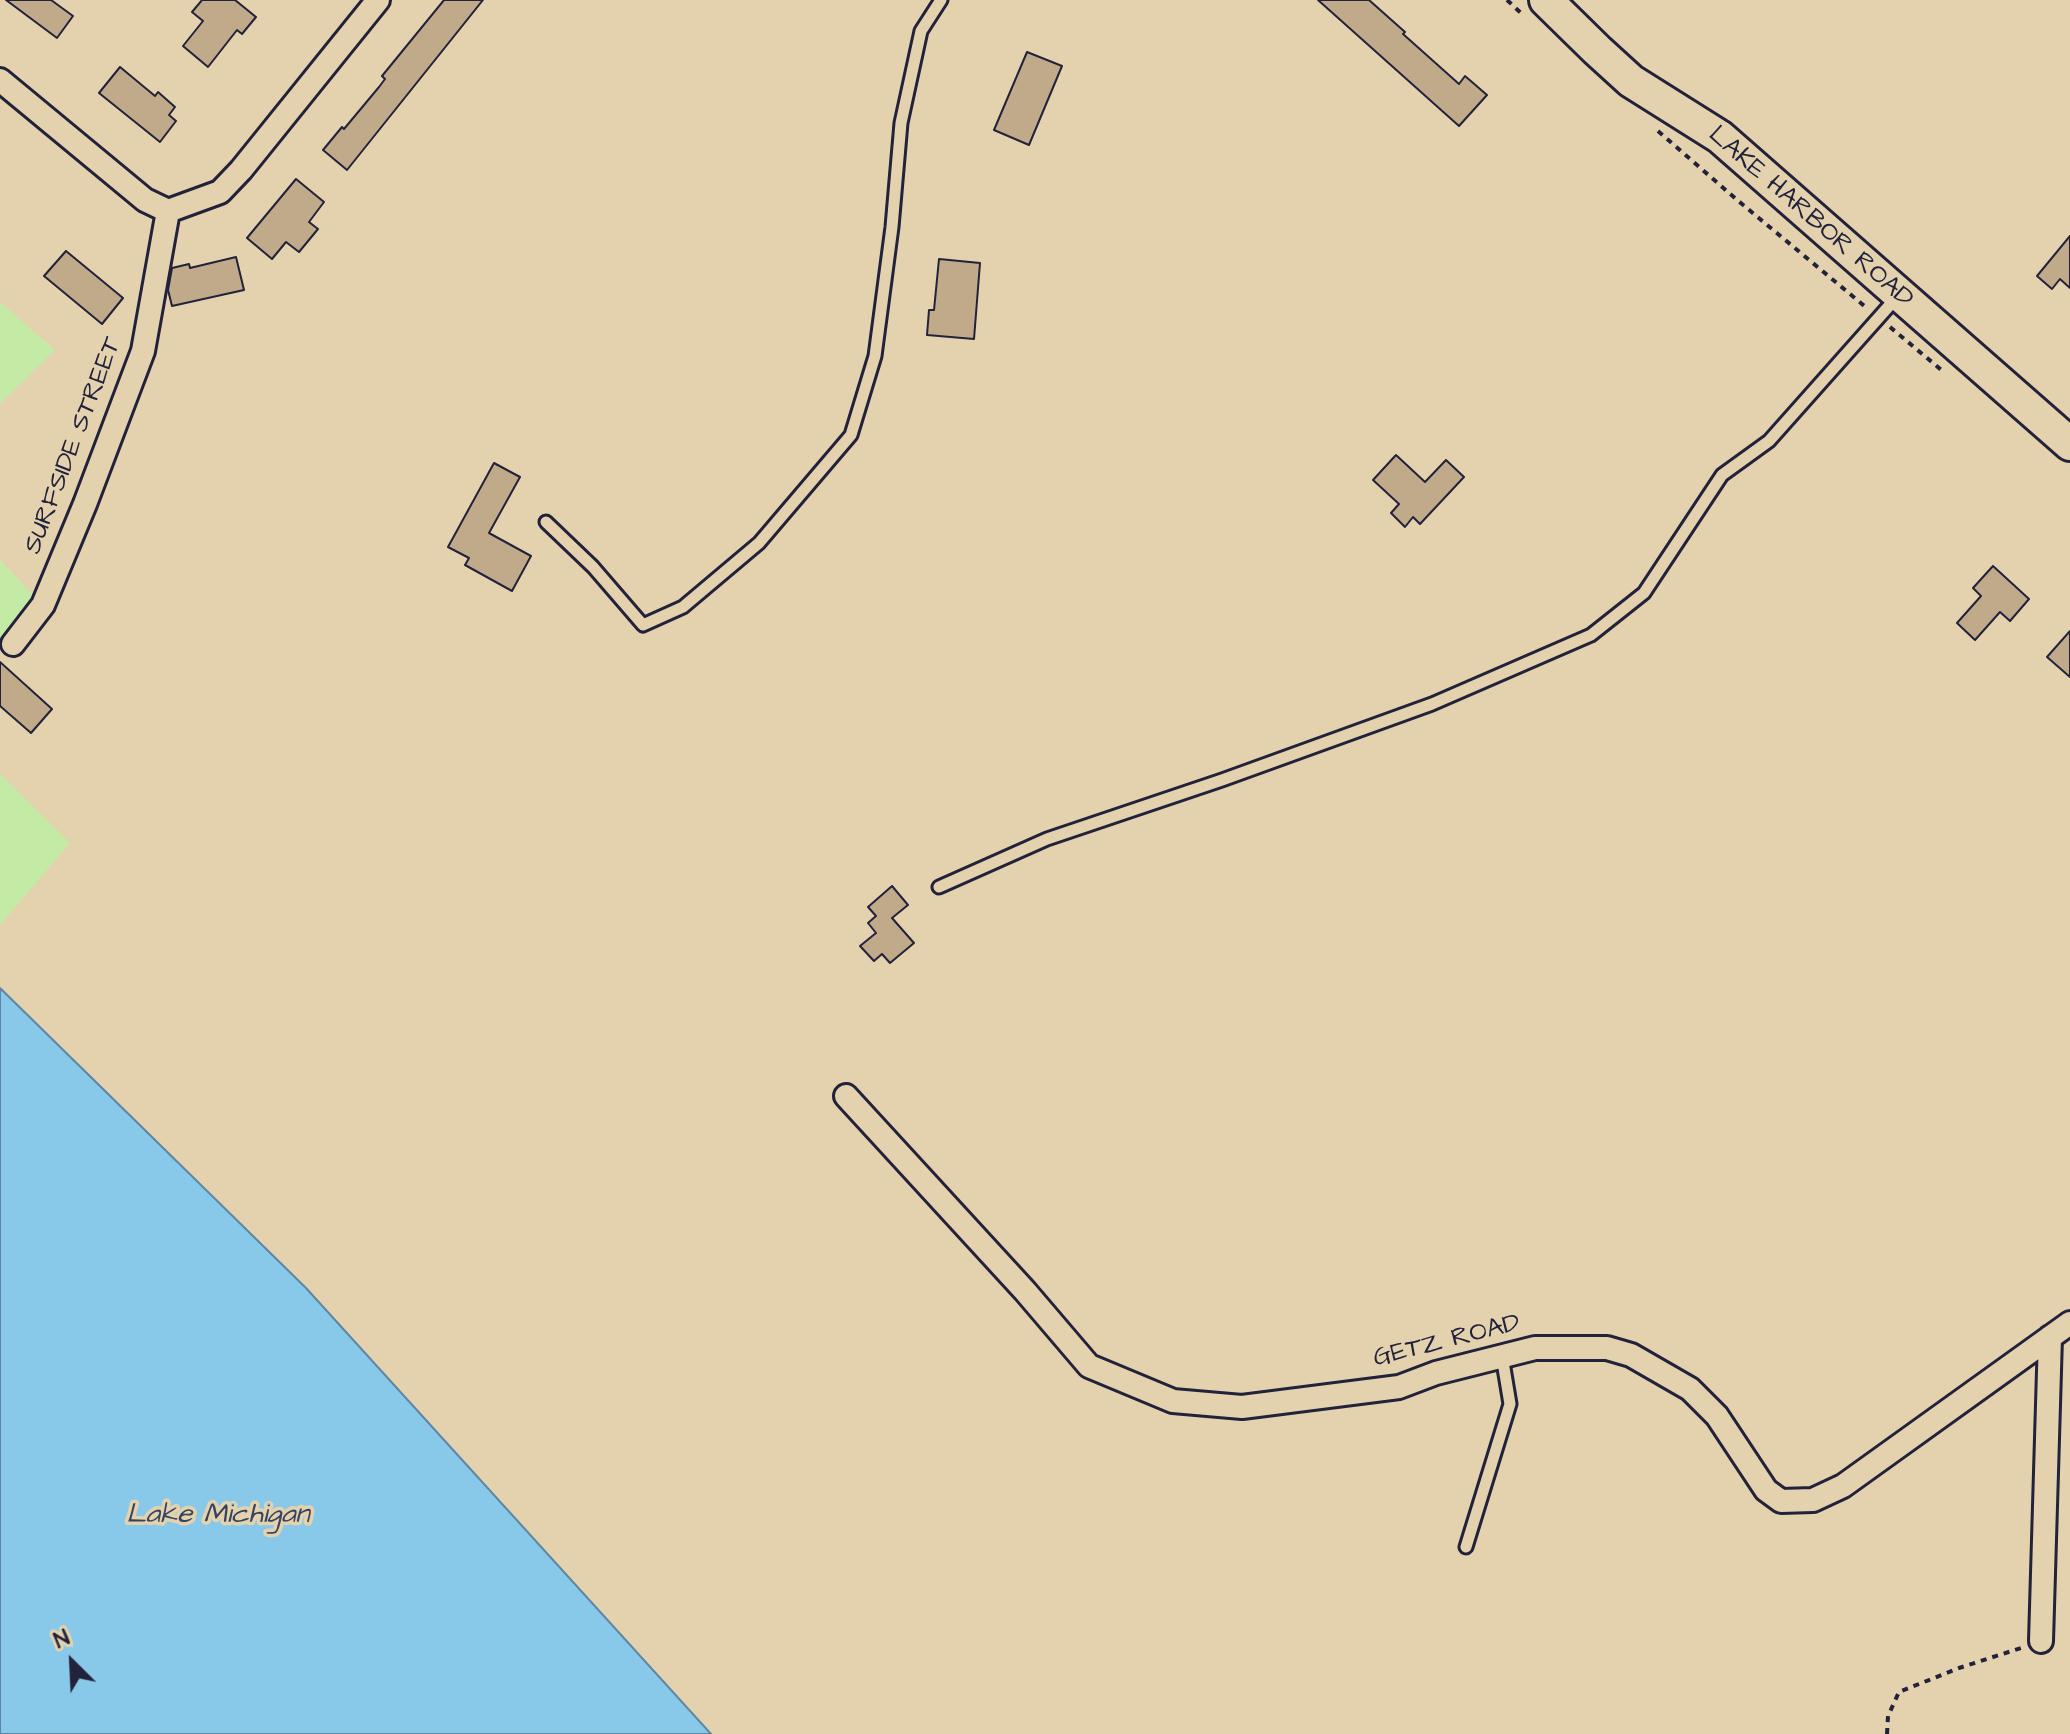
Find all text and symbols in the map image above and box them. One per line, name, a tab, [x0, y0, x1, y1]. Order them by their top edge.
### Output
street label: LAKE HARBOR ROAD	[1701, 120, 1919, 316]
street label: SURFSIDE STREET	[18, 333, 130, 559]
street label: GETZ ROAD	[1371, 1309, 1523, 1375]
water label: Lake Michigan	[126, 1499, 310, 1533]
north arrow	[32, 1622, 112, 1702]
text: N	[49, 1623, 75, 1657]

